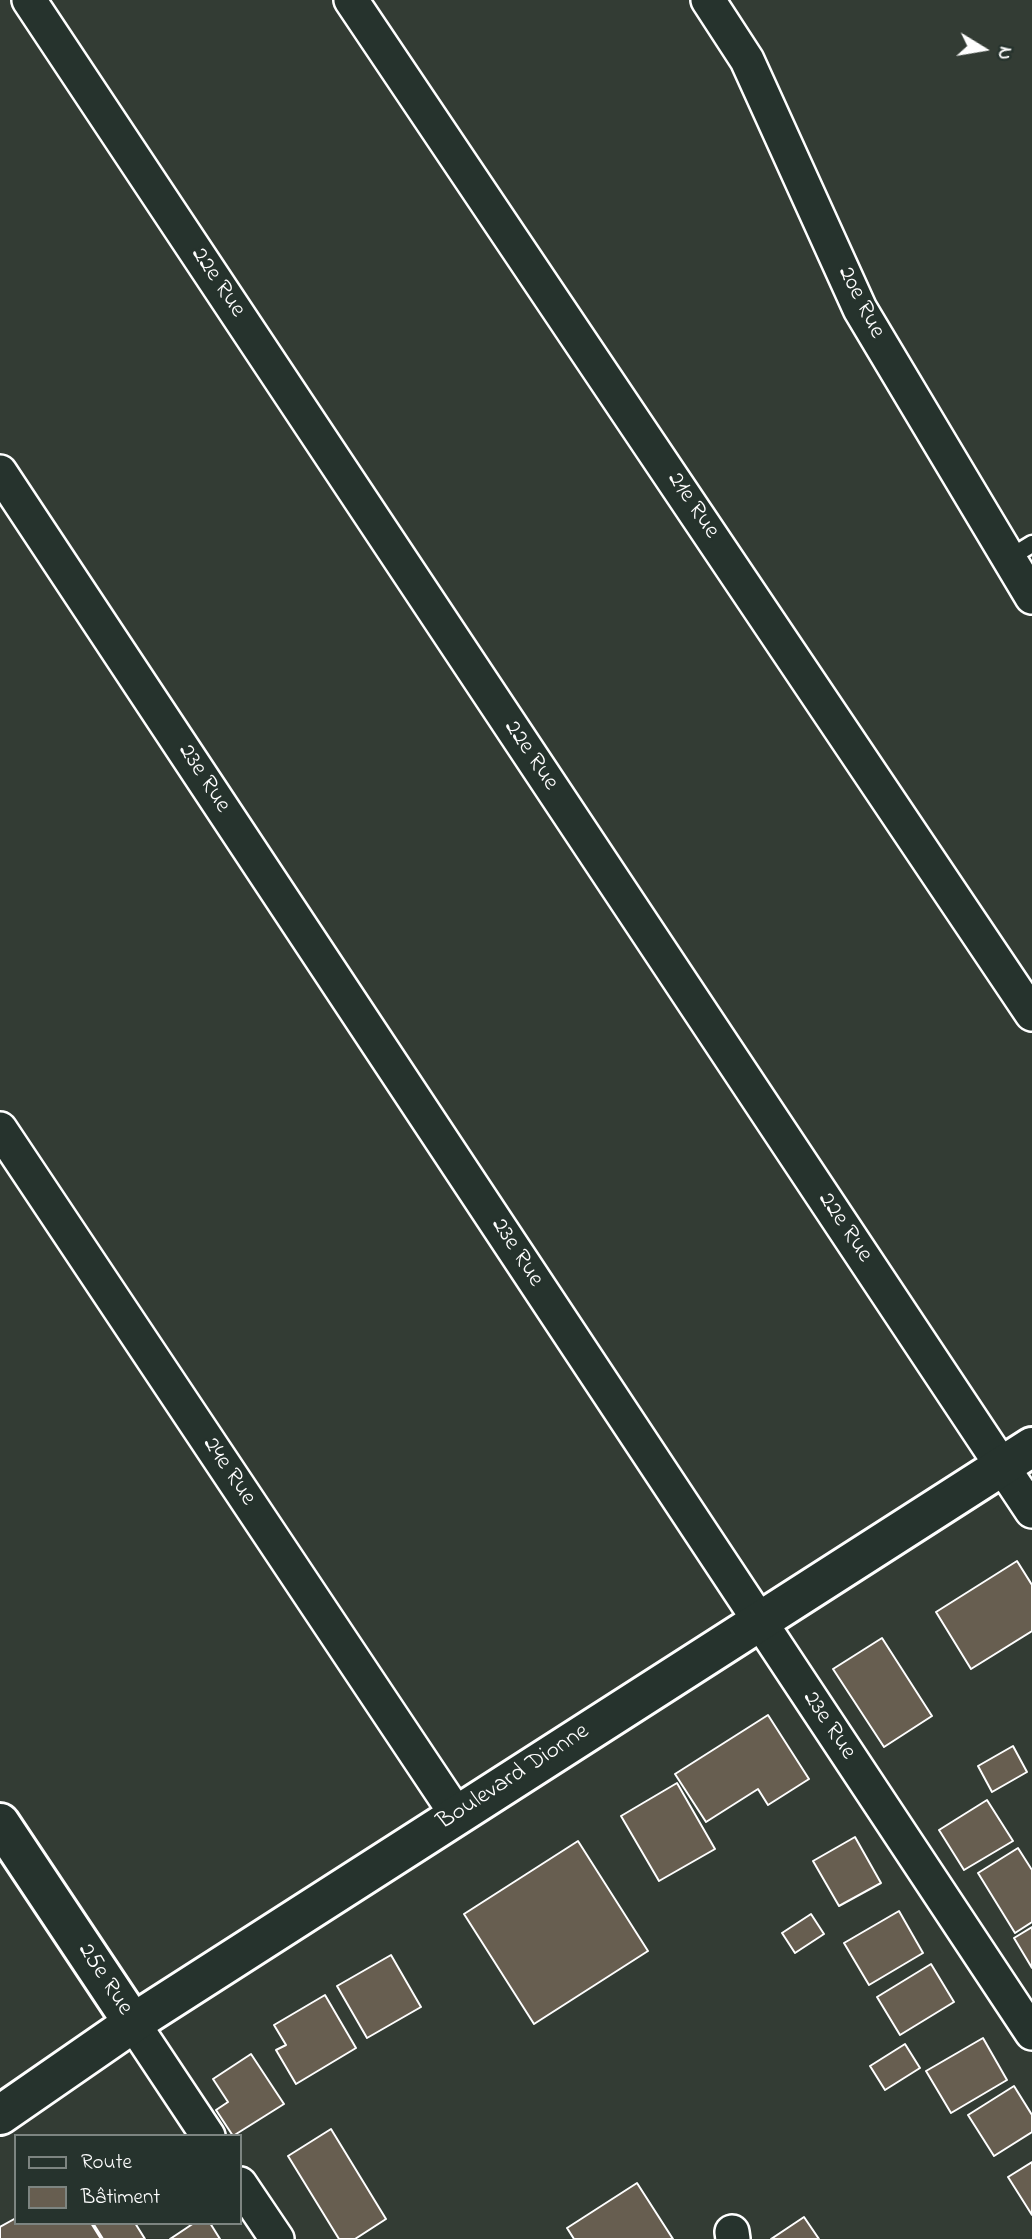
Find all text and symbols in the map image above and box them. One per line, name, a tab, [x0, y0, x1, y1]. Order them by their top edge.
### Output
north arrow	[948, 14, 1018, 84]
text: N	[990, 44, 1019, 62]
street label: 22e Rue	[183, 242, 251, 324]
street label: 20e Rue	[830, 262, 890, 344]
street label: 21e Rue	[659, 467, 725, 545]
street label: 22e Rue	[496, 715, 564, 797]
street label: 23e Rue	[170, 739, 236, 819]
street label: 22e Rue	[810, 1187, 878, 1269]
street label: 23e Rue	[483, 1213, 549, 1293]
street label: 24e Rue	[195, 1432, 261, 1512]
street label: 23e Rue	[795, 1686, 861, 1766]
street label: Boulevard Dionne	[433, 1718, 595, 1838]
street label: 25e Rue	[70, 1939, 138, 2021]
legend	[14, 2134, 242, 2225]
text: Route	[81, 2148, 132, 2178]
text: Bâtiment	[81, 2183, 160, 2213]

